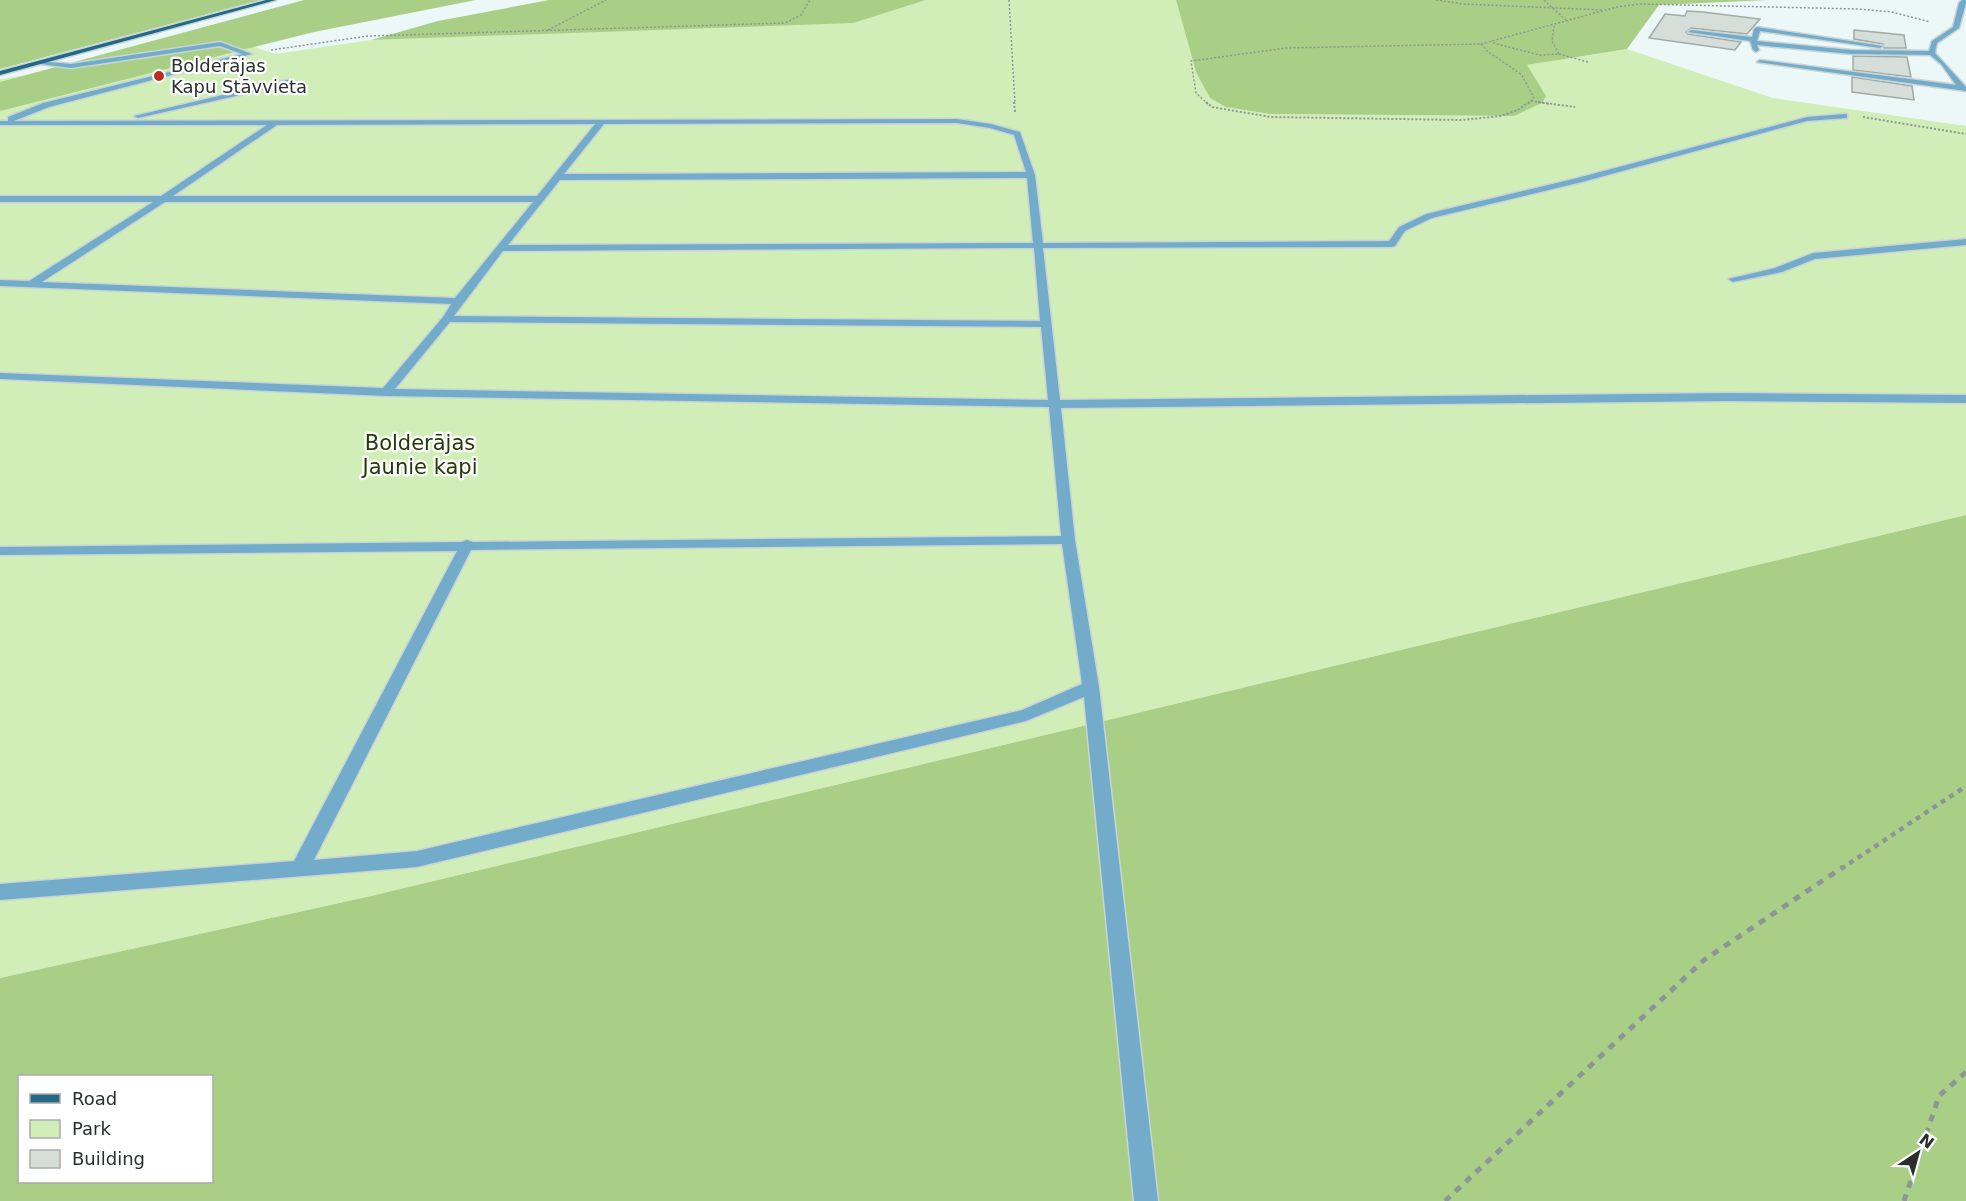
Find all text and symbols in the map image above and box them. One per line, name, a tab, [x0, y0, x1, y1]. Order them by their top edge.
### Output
place label: Bolderājas Kapu Stāvvieta	[171, 55, 307, 97]
marker: Bolderājas Kapu Stāvvieta	[152, 69, 166, 83]
park label: Bolderājas Jaunie kapi	[361, 431, 477, 479]
legend	[18, 1075, 213, 1183]
text: Road	[72, 1088, 117, 1109]
text: Park	[72, 1118, 111, 1139]
north arrow	[1888, 1123, 1948, 1183]
text: N	[1916, 1130, 1938, 1153]
text: Building	[72, 1148, 145, 1169]

